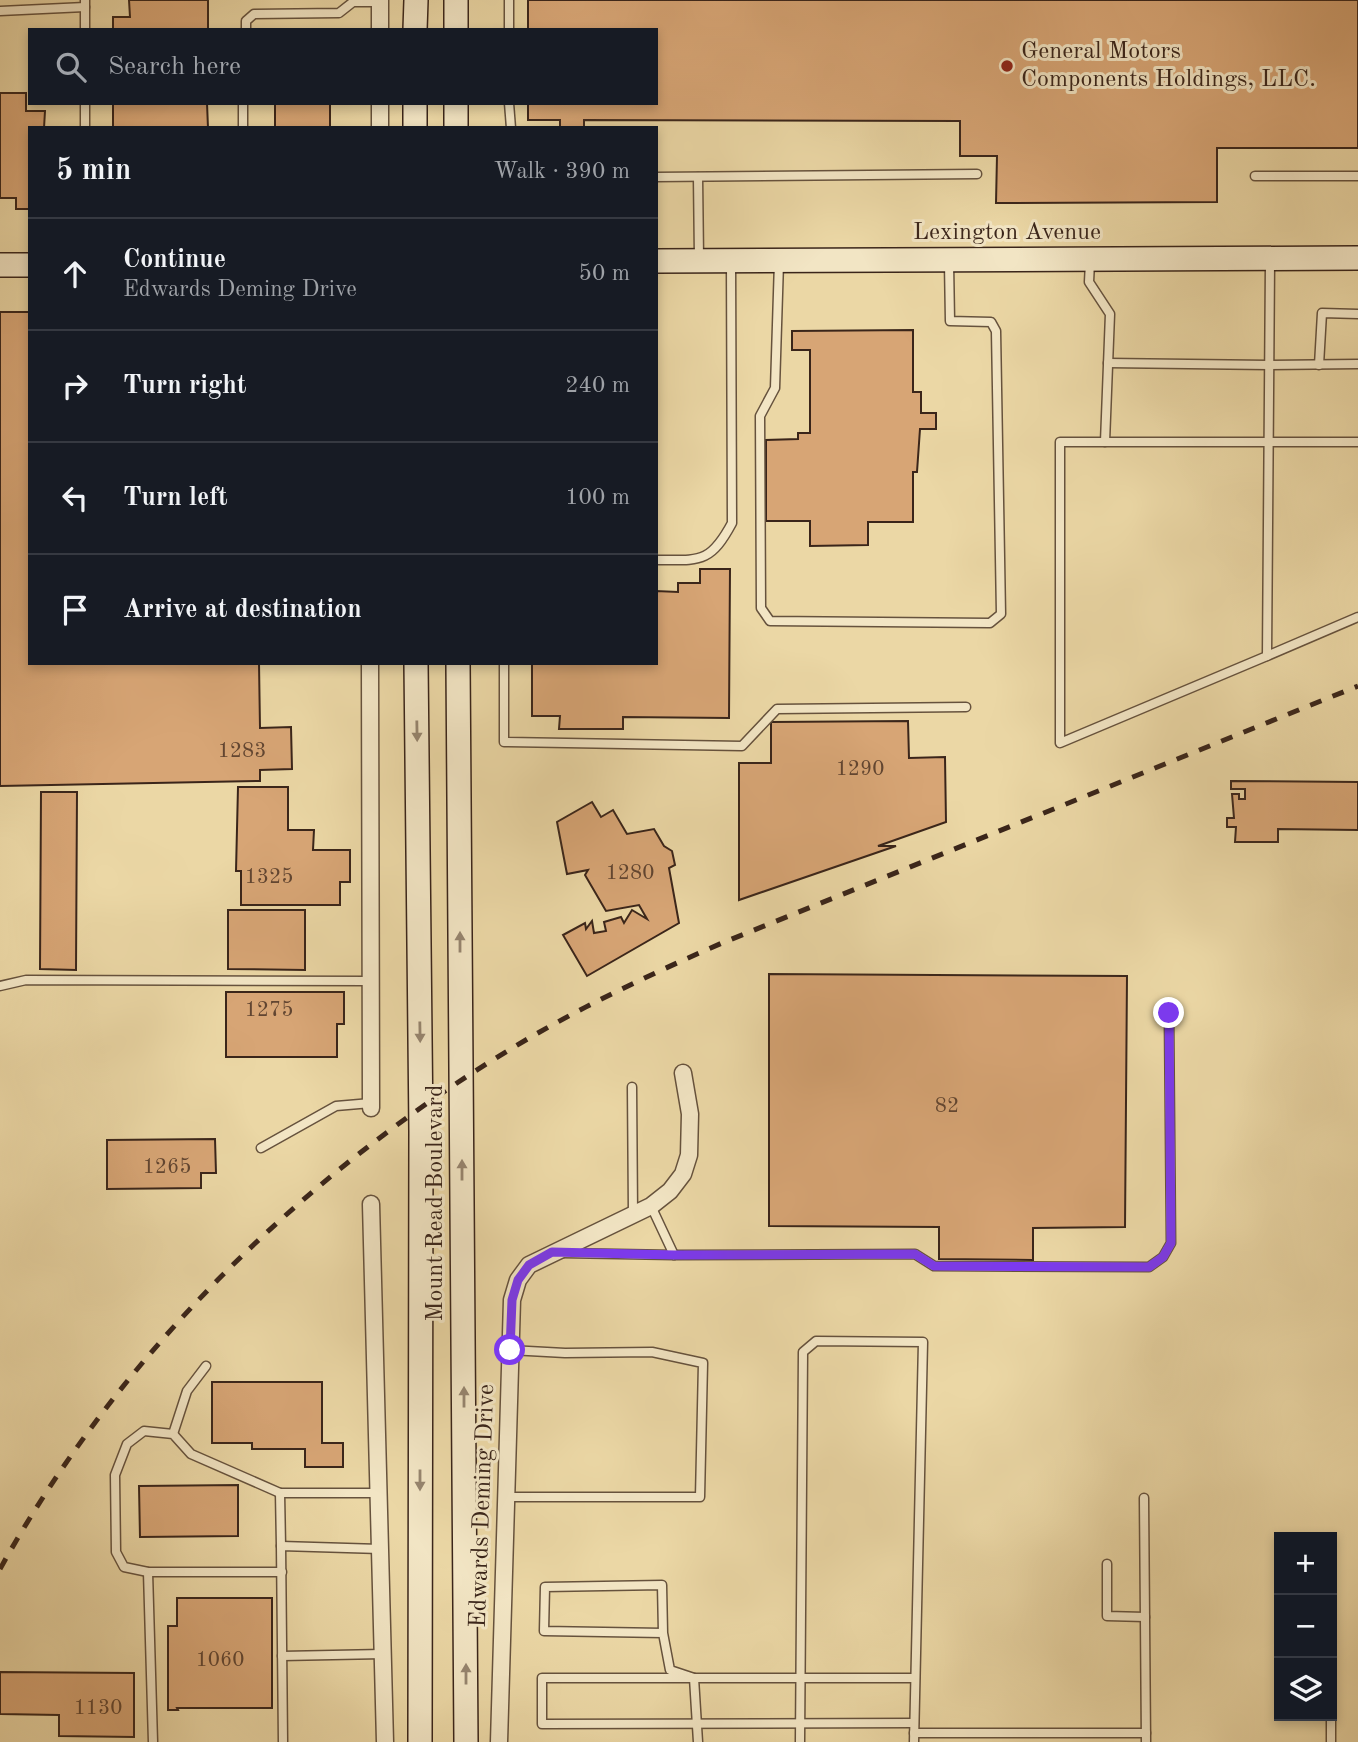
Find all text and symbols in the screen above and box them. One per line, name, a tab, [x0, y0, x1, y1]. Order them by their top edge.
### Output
search box	[28, 28, 658, 105]
place label: General Motors Components Holdings, LLC.	[1021, 40, 1316, 92]
icon: search	[52, 48, 90, 86]
text: Search here	[108, 54, 241, 80]
marker: General Motors Components Holdings, LLC.	[999, 58, 1015, 74]
text: 5 min	[56, 156, 131, 186]
text: Walk · 390 m	[494, 160, 630, 183]
street label: Lexington Avenue	[913, 221, 1101, 245]
text: Continue	[123, 247, 226, 273]
icon: ahead	[56, 255, 94, 293]
text: 50 m	[579, 262, 630, 285]
text: Edwards Deming Drive	[123, 278, 357, 301]
icon: right	[56, 367, 94, 405]
text: Turn right	[123, 373, 246, 399]
text: 240 m	[565, 374, 630, 397]
icon: left	[56, 479, 94, 517]
text: Turn left	[123, 485, 228, 511]
text: 100 m	[565, 486, 630, 509]
icon: arrive	[56, 591, 94, 629]
text: Arrive at destination	[123, 597, 362, 623]
one-way arrow	[411, 721, 423, 743]
house number: 1283	[218, 741, 266, 762]
house number: 1290	[836, 759, 884, 780]
house number: 1280	[606, 863, 654, 884]
house number: 1325	[245, 867, 293, 888]
one-way arrow	[454, 931, 466, 953]
route end	[1153, 997, 1184, 1028]
house number: 1275	[245, 1000, 293, 1021]
one-way arrow	[414, 1022, 426, 1044]
street label: Mount Read Boulevard	[424, 1084, 448, 1322]
house number: 82	[935, 1096, 959, 1117]
house number: 1265	[143, 1157, 191, 1178]
one-way arrow	[456, 1159, 467, 1181]
route start	[494, 1334, 525, 1365]
street label: Edwards Deming Drive	[467, 1384, 499, 1628]
one-way arrow	[458, 1386, 469, 1408]
one-way arrow	[414, 1470, 426, 1492]
map controls	[1274, 1532, 1337, 1721]
button: +	[1274, 1532, 1337, 1595]
button: −	[1274, 1595, 1337, 1658]
house number: 1060	[196, 1650, 244, 1671]
button: layers	[1274, 1658, 1337, 1721]
one-way arrow	[460, 1663, 472, 1685]
house number: 1130	[74, 1698, 122, 1719]

